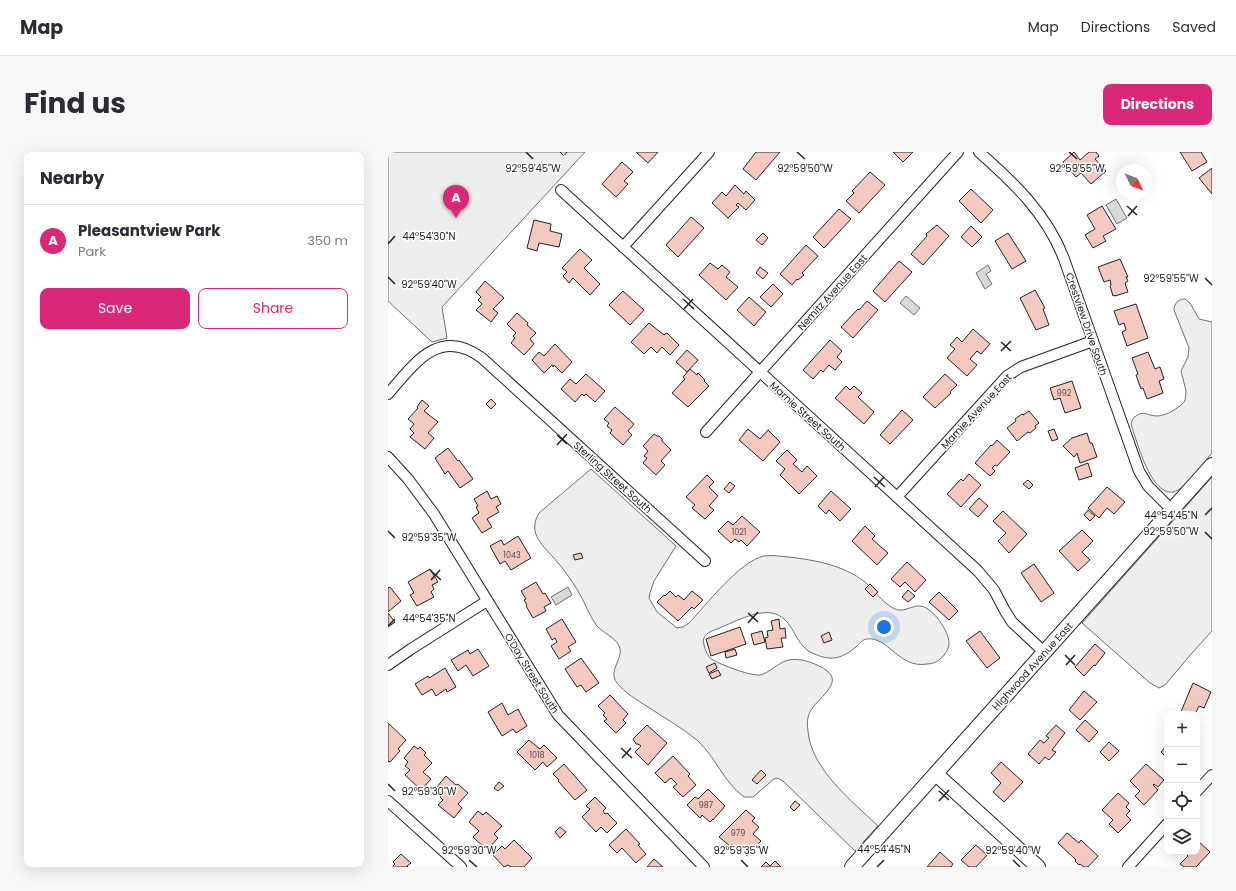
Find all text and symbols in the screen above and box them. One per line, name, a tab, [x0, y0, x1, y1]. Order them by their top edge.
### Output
text: Map	[20, 14, 63, 41]
text: Map	[1028, 17, 1059, 37]
text: Directions	[1081, 17, 1150, 37]
text: Saved	[1172, 17, 1216, 37]
text: Find us	[24, 84, 126, 123]
button: Directions	[1103, 84, 1212, 125]
text: 92°59'45"W	[505, 161, 561, 176]
text: 92°59'50"W	[777, 161, 833, 176]
text: 92°59'55"W	[1049, 161, 1105, 176]
north arrow	[1116, 164, 1152, 200]
text: Nearby	[40, 166, 104, 190]
pin: A	[443, 185, 469, 218]
text: Pleasantview Park	[78, 220, 220, 241]
text: 44°54'30"N	[403, 229, 455, 244]
text: A	[48, 231, 58, 250]
text: 350 m	[307, 231, 348, 250]
text: Park	[78, 242, 106, 261]
street label: Nemitz Avenue East	[794, 251, 871, 334]
street label: Crestview Drive South	[1062, 271, 1111, 378]
text: 92°59'55"W	[1143, 271, 1199, 286]
text: 92°59'40"W	[401, 277, 457, 292]
button: Save	[40, 288, 190, 329]
button: Share	[198, 288, 348, 329]
street label: Mamie Avenue East	[937, 370, 1015, 452]
street label: Marnie Street South	[766, 378, 849, 455]
house number: 992	[1057, 388, 1072, 399]
street label: Sterling Street South	[570, 438, 655, 517]
text: 44°54'45"N	[1144, 508, 1198, 523]
text: 92°59'50"W	[1143, 524, 1199, 539]
house number: 1021	[732, 527, 746, 538]
text: 92°59'35"W	[401, 530, 457, 545]
house number: 1043	[503, 550, 521, 561]
text: 44°54'35"N	[403, 611, 455, 626]
your location	[874, 617, 894, 637]
street label: Highwood Avenue East	[989, 619, 1076, 714]
street label: O'Day Street South	[501, 630, 562, 716]
map controls	[1164, 711, 1200, 855]
button: +	[1164, 711, 1200, 747]
button: −	[1164, 747, 1200, 783]
house number: 1018	[529, 750, 545, 761]
button: locate	[1164, 783, 1200, 819]
text: 92°59'30"W	[401, 784, 457, 799]
house number: 987	[699, 800, 714, 811]
button: layers	[1164, 819, 1200, 855]
house number: 979	[731, 828, 745, 839]
text: 44°54'45"N	[857, 842, 911, 857]
text: 92°59'30"W	[441, 843, 497, 858]
text: 92°59'35"W	[713, 843, 769, 858]
text: 92°59'40"W	[985, 843, 1041, 858]

